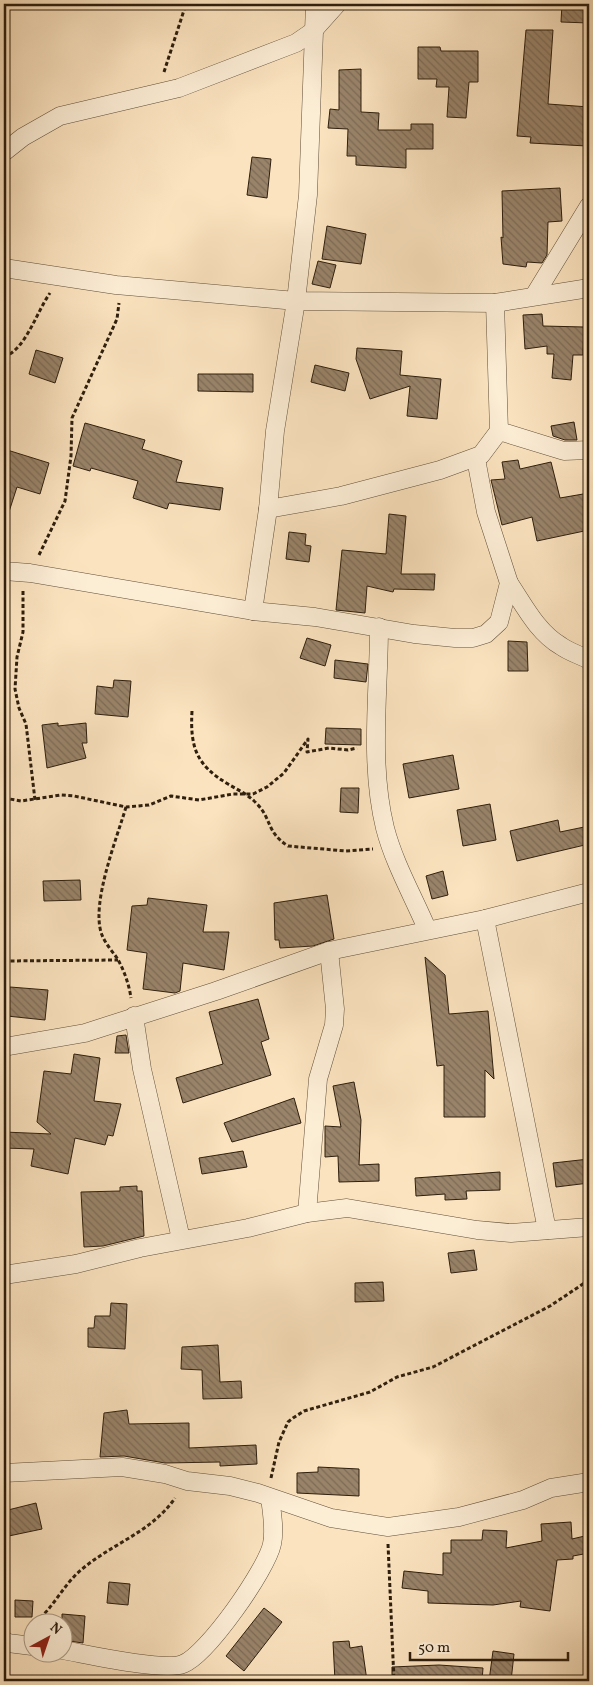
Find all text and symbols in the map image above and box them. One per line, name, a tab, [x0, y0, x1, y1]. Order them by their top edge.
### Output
north arrow	[22, 1612, 72, 1662]
text: N	[45, 1619, 65, 1640]
scale bar	[410, 1630, 568, 1662]
text: 50 m	[418, 1638, 450, 1659]

